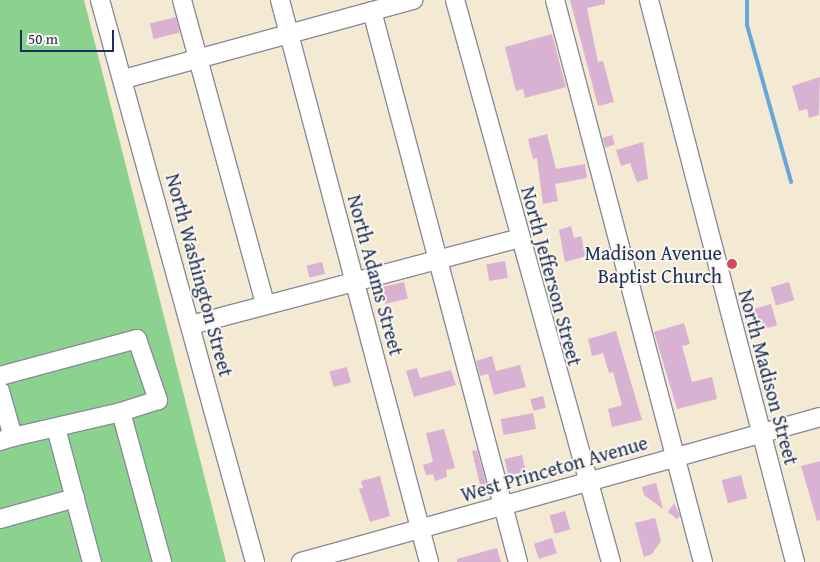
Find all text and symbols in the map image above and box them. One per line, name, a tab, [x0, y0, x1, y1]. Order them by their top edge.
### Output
scale bar	[22, 20, 116, 52]
text: 50 m	[28, 28, 58, 49]
street label: North Washington Street	[161, 171, 239, 379]
street label: North Jefferson Street	[517, 184, 587, 368]
street label: North Adams Street	[343, 192, 409, 358]
place label: Madison Avenue Baptist Church	[585, 240, 722, 287]
marker: Madison Avenue Baptist Church	[726, 258, 738, 270]
street label: North Madison Street	[734, 287, 804, 467]
street label: West Princeton Avenue	[458, 430, 650, 506]

